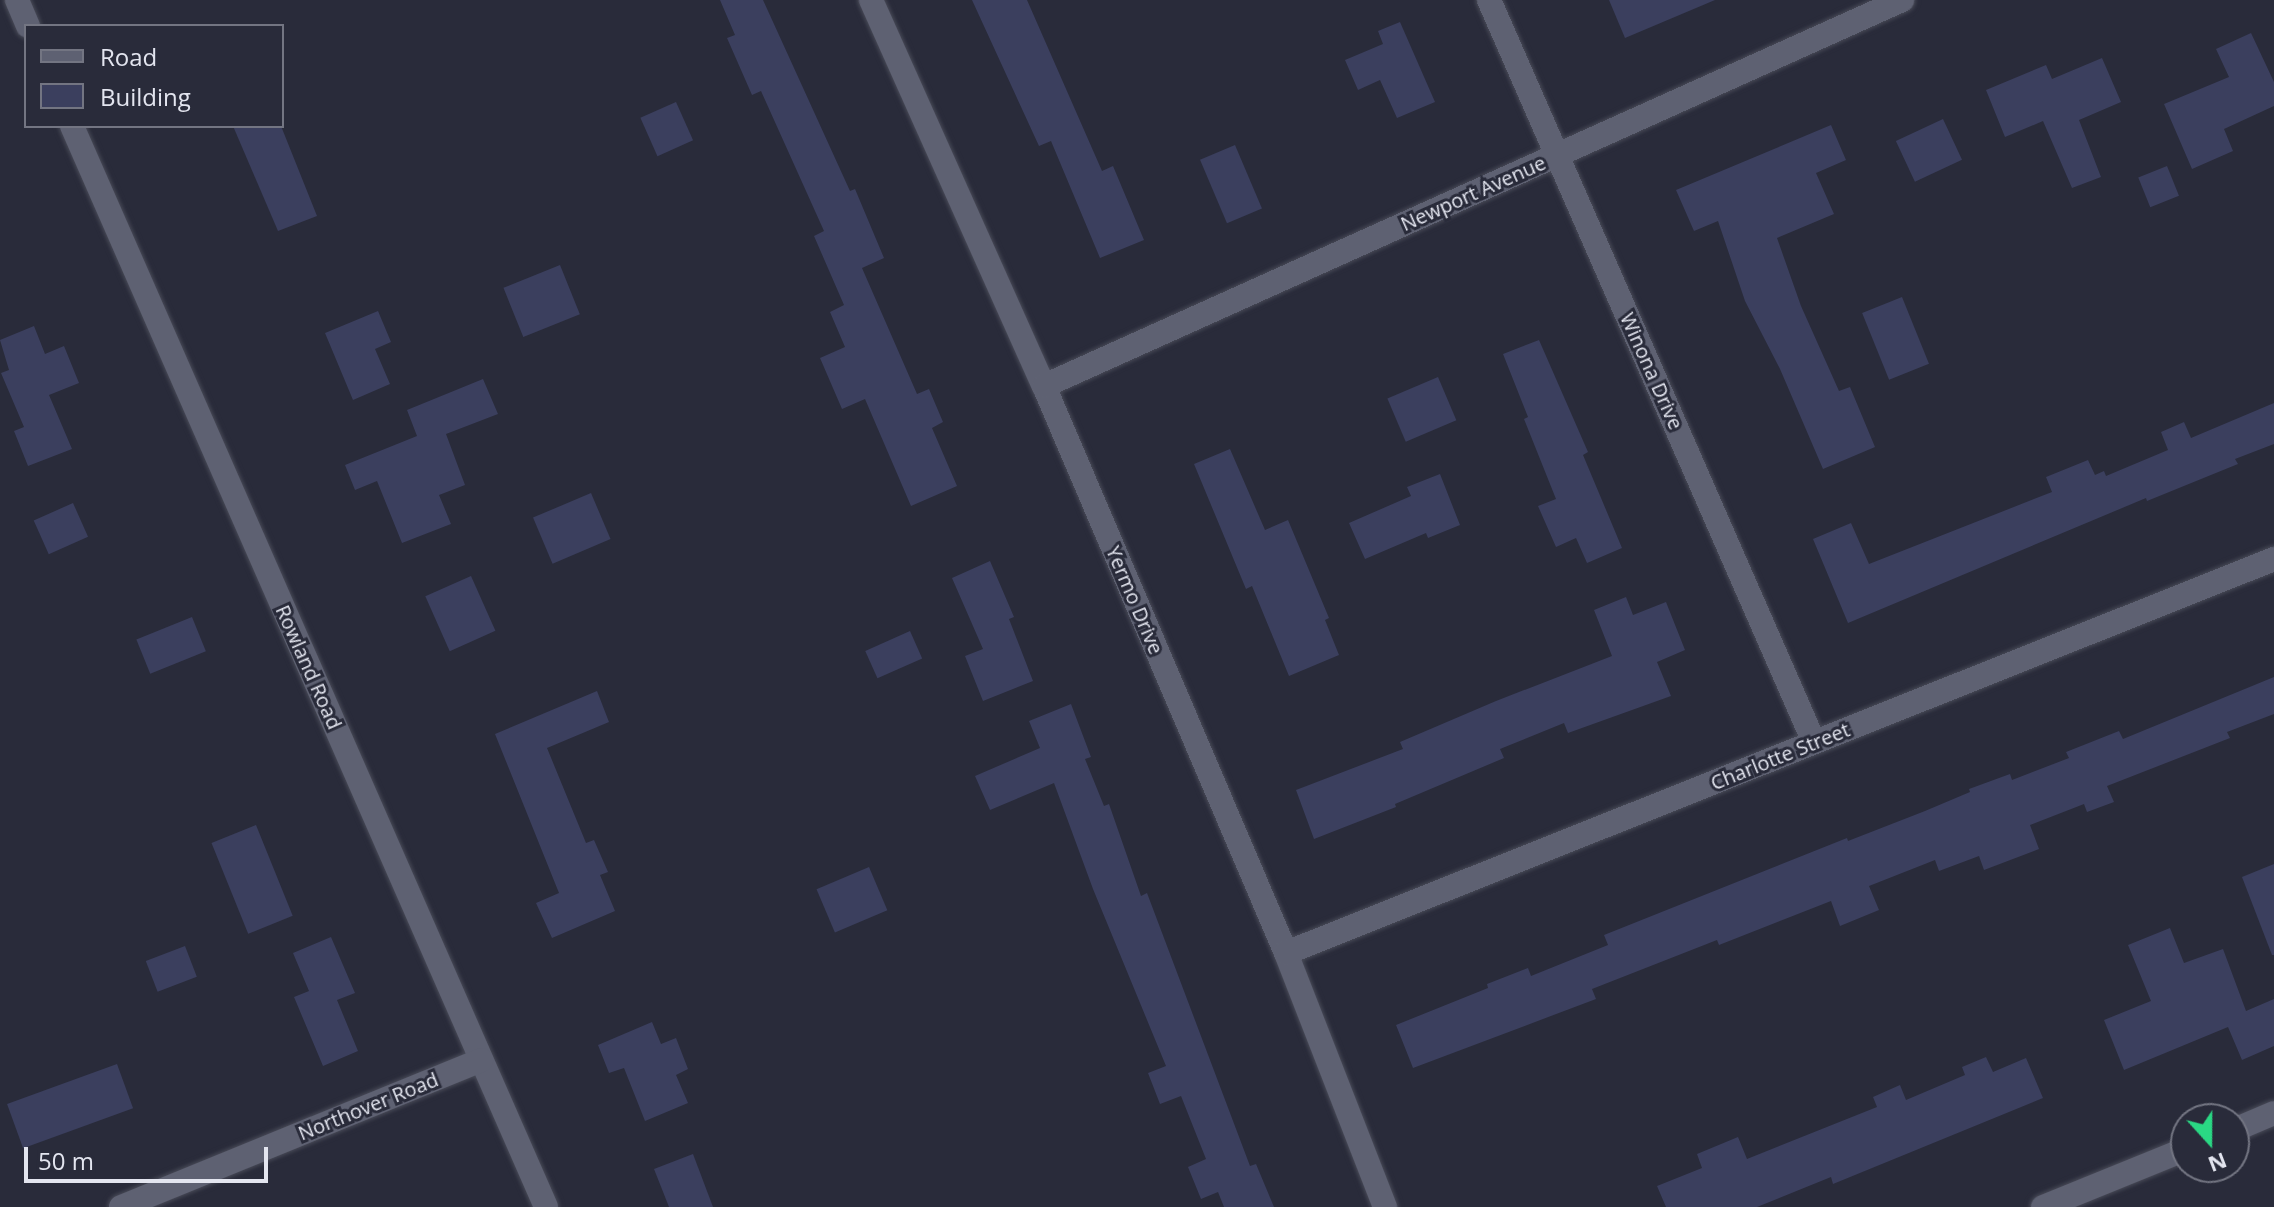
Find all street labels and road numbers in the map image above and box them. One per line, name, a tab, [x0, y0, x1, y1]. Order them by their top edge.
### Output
street label: Newport Avenue	[1397, 150, 1549, 236]
street label: Winona Drive	[1616, 309, 1688, 433]
street label: Yermo Drive	[1101, 542, 1169, 658]
street label: Rowland Road	[271, 601, 347, 733]
street label: Charlotte Street	[1707, 717, 1853, 795]
street label: Northover Road	[294, 1067, 442, 1145]

